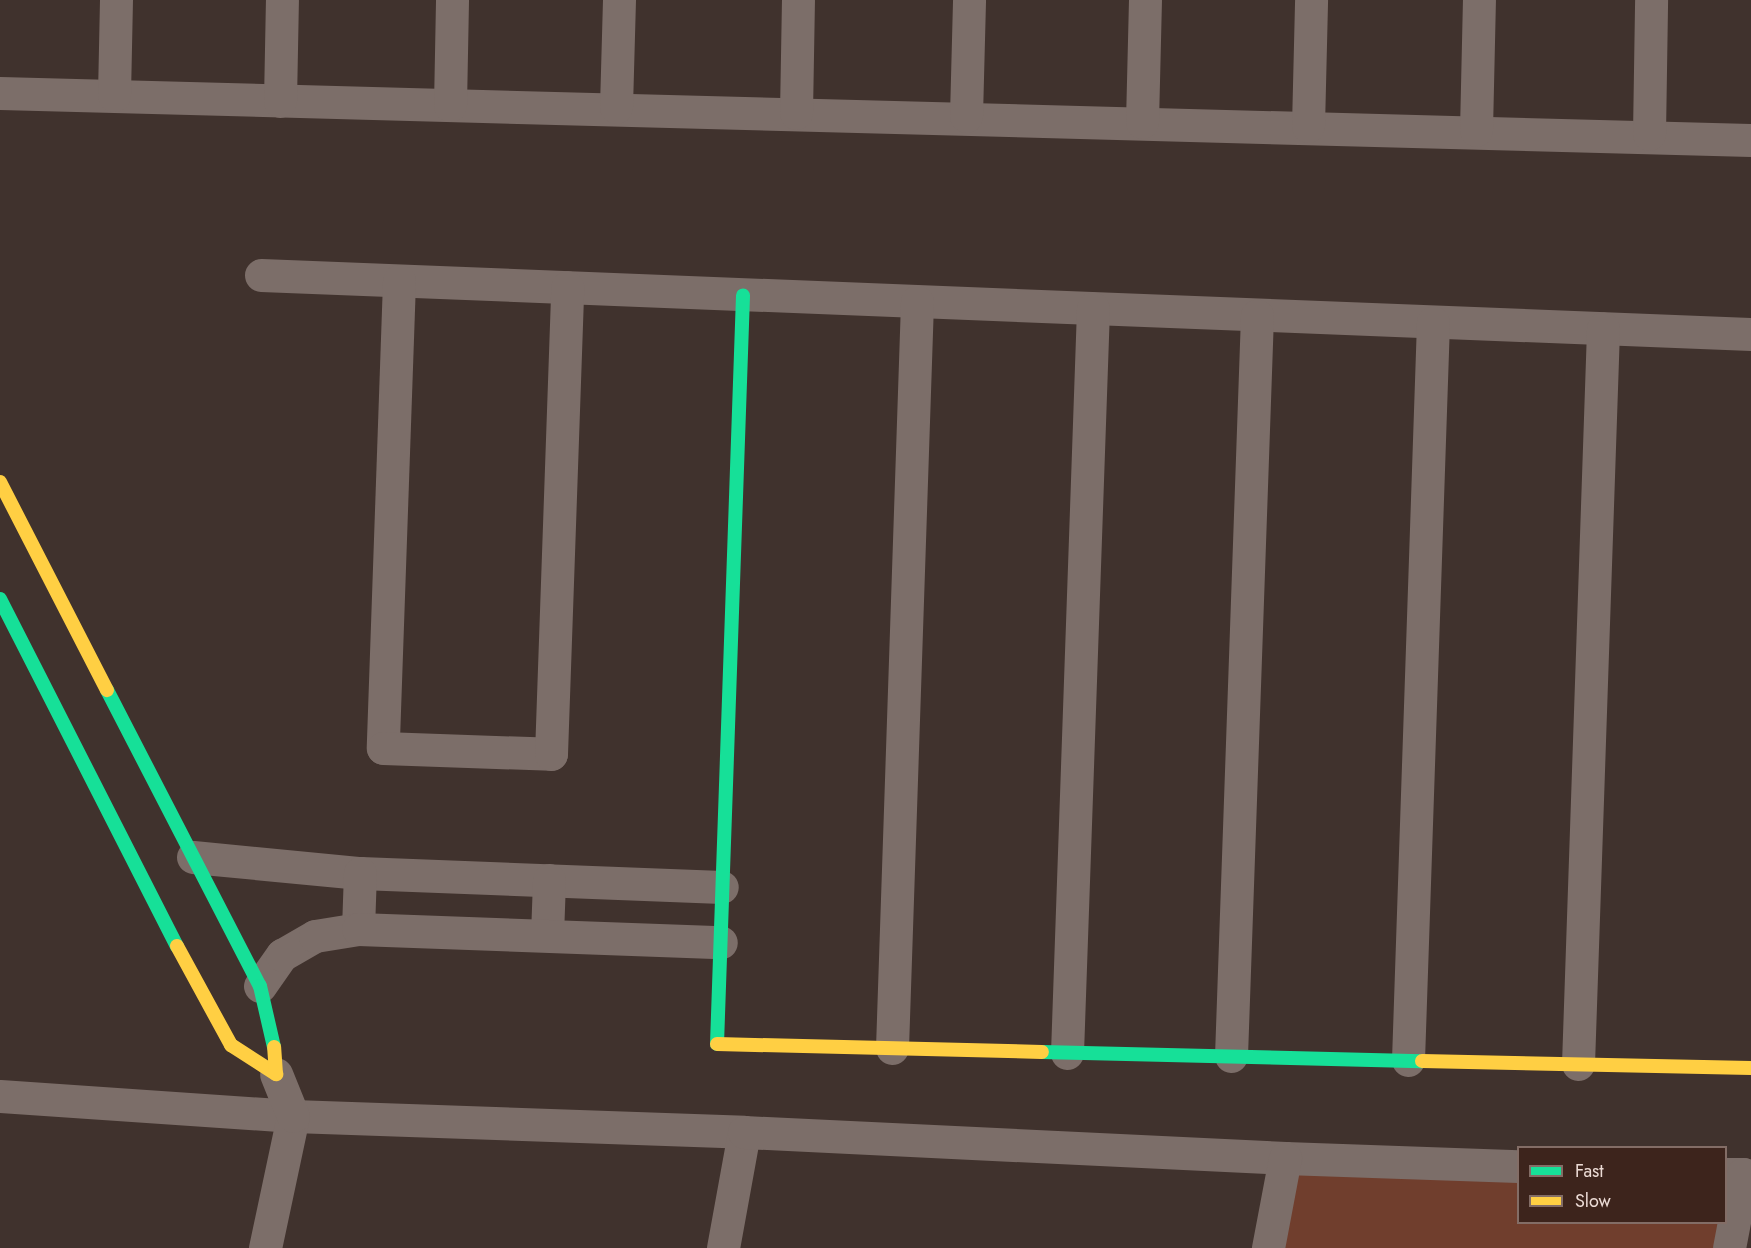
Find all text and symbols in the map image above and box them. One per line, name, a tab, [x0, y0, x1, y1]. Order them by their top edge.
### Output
legend	[1517, 1146, 1727, 1224]
text: Fast	[1575, 1158, 1604, 1184]
text: Slow	[1575, 1188, 1611, 1214]

